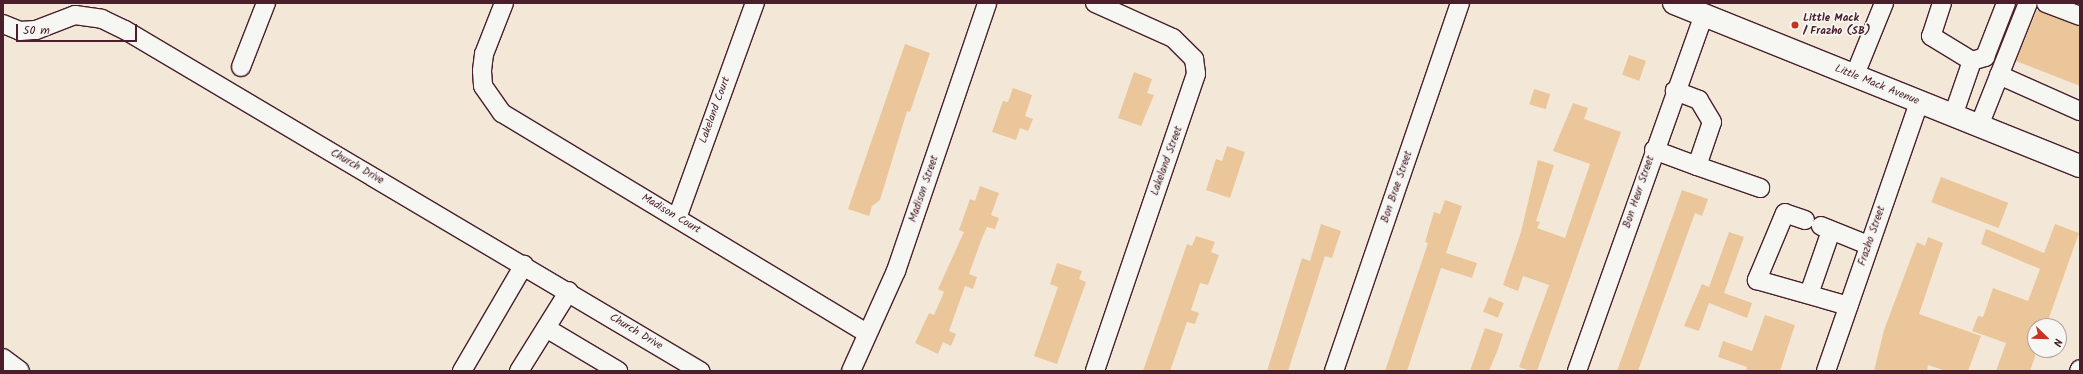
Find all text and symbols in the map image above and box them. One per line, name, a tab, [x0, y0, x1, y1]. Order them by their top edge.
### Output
place label: Little Mack / Frazho (SB)	[1803, 12, 1871, 38]
scale bar	[18, 16, 139, 42]
marker: Little Mack / Frazho (SB)	[1790, 20, 1800, 30]
text: 50 m	[23, 21, 50, 40]
street label: Little Mack Avenue	[1833, 62, 1921, 108]
street label: Lakeland Court	[697, 75, 733, 145]
street label: Lakeland Street	[1148, 125, 1186, 197]
street label: Church Drive	[328, 146, 386, 188]
street label: Bon Brae Street	[1378, 149, 1416, 225]
street label: Madison Street	[906, 154, 942, 224]
street label: Bon Heur Street	[1620, 154, 1658, 230]
street label: Madison Court	[639, 191, 703, 237]
street label: Frazho Street	[1856, 204, 1888, 268]
street label: Church Drive	[607, 311, 665, 353]
north arrow	[2027, 318, 2067, 358]
text: N	[2047, 336, 2067, 349]

